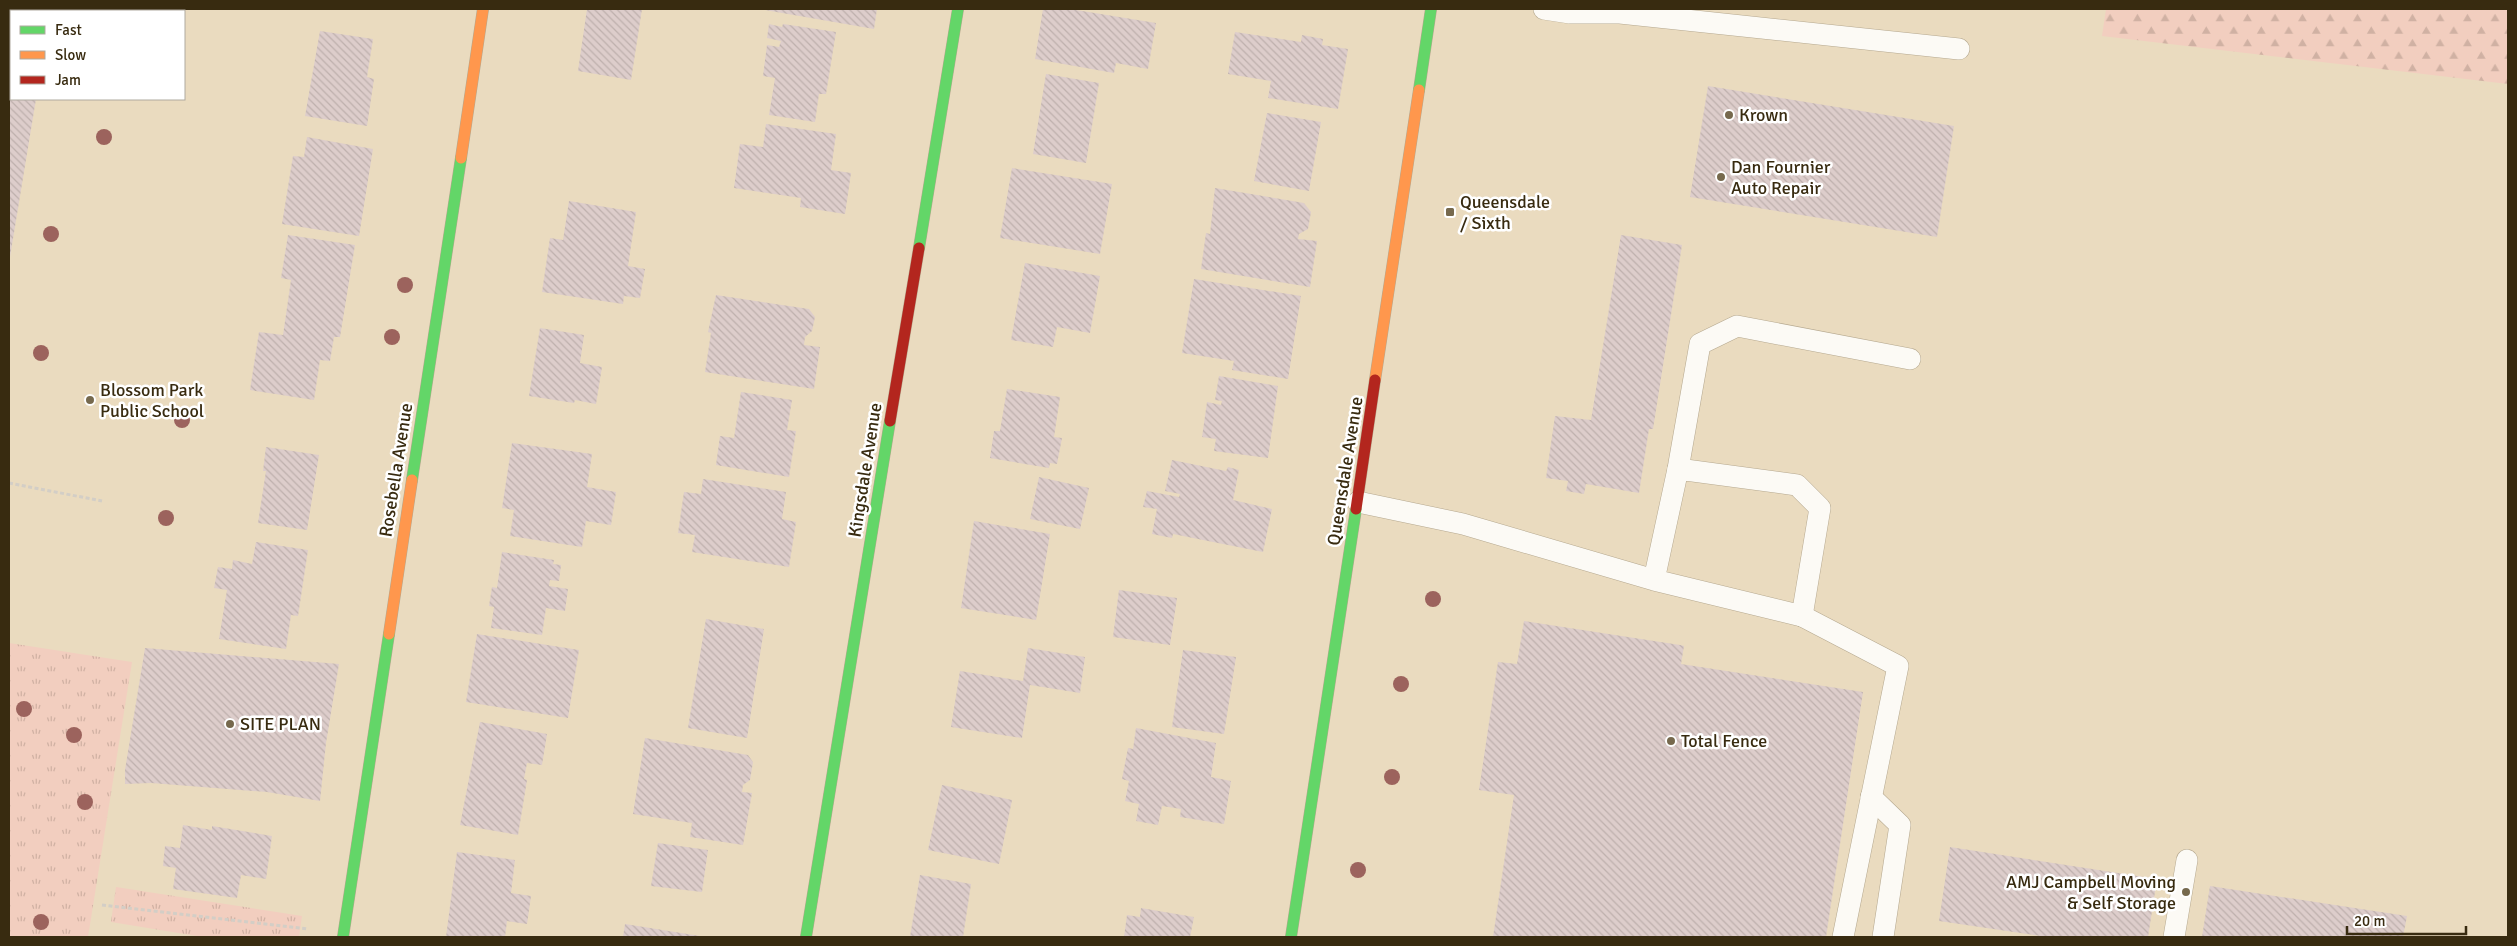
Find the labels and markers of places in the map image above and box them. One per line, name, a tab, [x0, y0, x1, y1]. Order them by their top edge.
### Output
place label: Krown	[1739, 104, 1788, 126]
marker: Krown	[1723, 109, 1735, 121]
place label: Dan Fournier Auto Repair	[1731, 156, 1831, 199]
marker: Dan Fournier Auto Repair	[1715, 171, 1727, 183]
place label: Queensdale / Sixth	[1460, 191, 1550, 234]
marker: Queensdale / Sixth	[1444, 206, 1456, 218]
place label: Blossom Park Public School	[100, 379, 204, 422]
marker: Blossom Park Public School	[84, 394, 96, 406]
place label: SITE PLAN	[240, 713, 321, 735]
marker: SITE PLAN	[224, 718, 236, 730]
place label: Total Fence	[1681, 730, 1767, 752]
marker: Total Fence	[1665, 735, 1677, 747]
place label: AMJ Campbell Moving & Self Storage	[2006, 871, 2176, 914]
marker: AMJ Campbell Moving & Self Storage	[2180, 886, 2192, 898]

